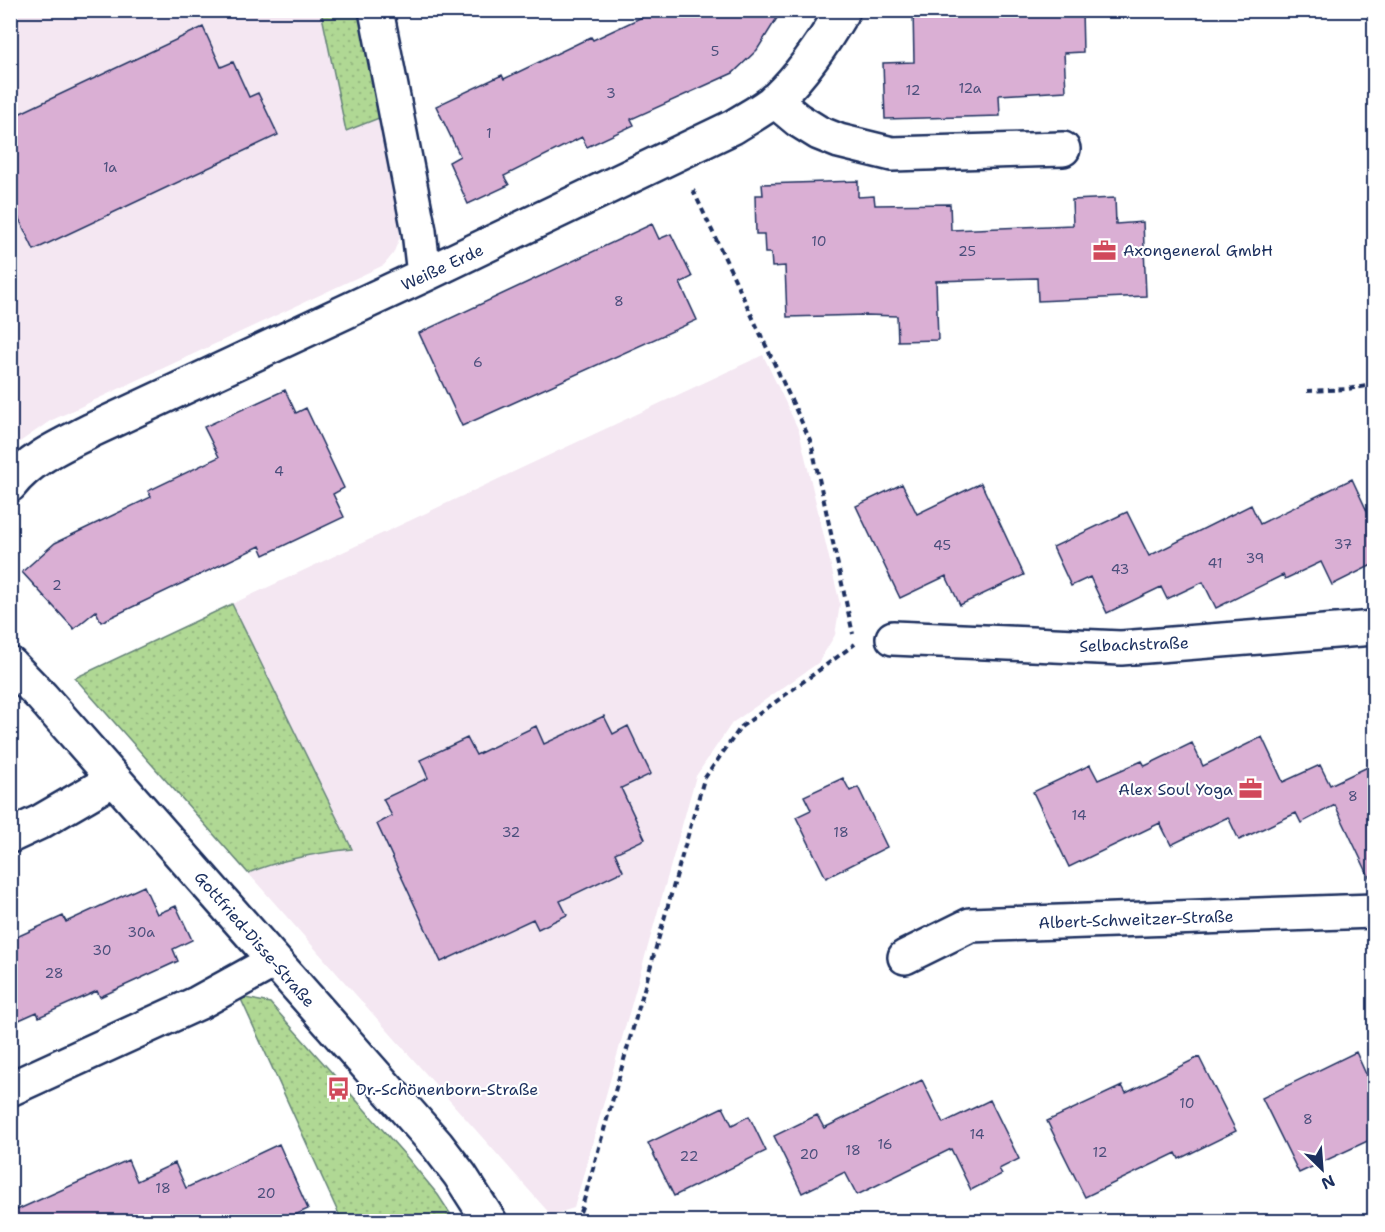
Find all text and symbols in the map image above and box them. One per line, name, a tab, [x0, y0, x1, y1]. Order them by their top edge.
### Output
house number: 5	[711, 42, 719, 60]
house number: 12a	[958, 79, 982, 97]
house number: 12	[906, 81, 920, 99]
house number: 3	[606, 84, 616, 102]
house number: 1	[486, 124, 492, 142]
house number: 1a	[103, 158, 117, 176]
house number: 10	[811, 232, 827, 250]
office icon: Axongeneral GmbH	[1092, 237, 1118, 263]
street label: Weiße Erde	[398, 239, 487, 296]
place label: Axongeneral GmbH	[1123, 240, 1273, 261]
house number: 25	[958, 242, 976, 260]
house number: 8	[614, 292, 624, 310]
house number: 6	[473, 353, 483, 371]
house number: 4	[274, 462, 284, 480]
house number: 37	[1334, 535, 1352, 553]
house number: 45	[933, 536, 951, 554]
house number: 39	[1246, 549, 1264, 567]
house number: 41	[1208, 554, 1222, 572]
house number: 43	[1111, 560, 1129, 578]
house number: 2	[52, 576, 62, 594]
street label: Selbachstraße	[1079, 632, 1189, 657]
office icon: Alex Soul Yoga	[1238, 776, 1264, 802]
place label: Alex Soul Yoga	[1118, 779, 1233, 800]
house number: 8	[1348, 787, 1358, 805]
house number: 14	[1071, 806, 1087, 824]
house number: 32	[502, 823, 520, 841]
house number: 18	[833, 823, 849, 841]
street label: Gottfried-Disse-Straße	[190, 867, 320, 1012]
street label: Albert-Schweitzer-Straße	[1038, 906, 1234, 933]
house number: 30a	[127, 923, 155, 941]
house number: 30	[92, 941, 112, 959]
house number: 28	[44, 964, 64, 982]
bus stop icon: Dr.-Schönenborn-Straße	[325, 1076, 351, 1102]
place label: Dr.-Schönenborn-Straße	[356, 1079, 538, 1100]
house number: 10	[1179, 1094, 1195, 1112]
house number: 8	[1303, 1110, 1313, 1128]
house number: 14	[969, 1125, 985, 1143]
house number: 16	[877, 1135, 893, 1153]
north arrow	[1292, 1139, 1352, 1199]
house number: 18	[845, 1141, 861, 1159]
house number: 12	[1093, 1143, 1107, 1161]
house number: 20	[799, 1145, 819, 1163]
house number: 22	[680, 1147, 698, 1165]
text: N	[1318, 1170, 1338, 1194]
house number: 18	[155, 1179, 171, 1197]
house number: 20	[256, 1184, 276, 1202]

